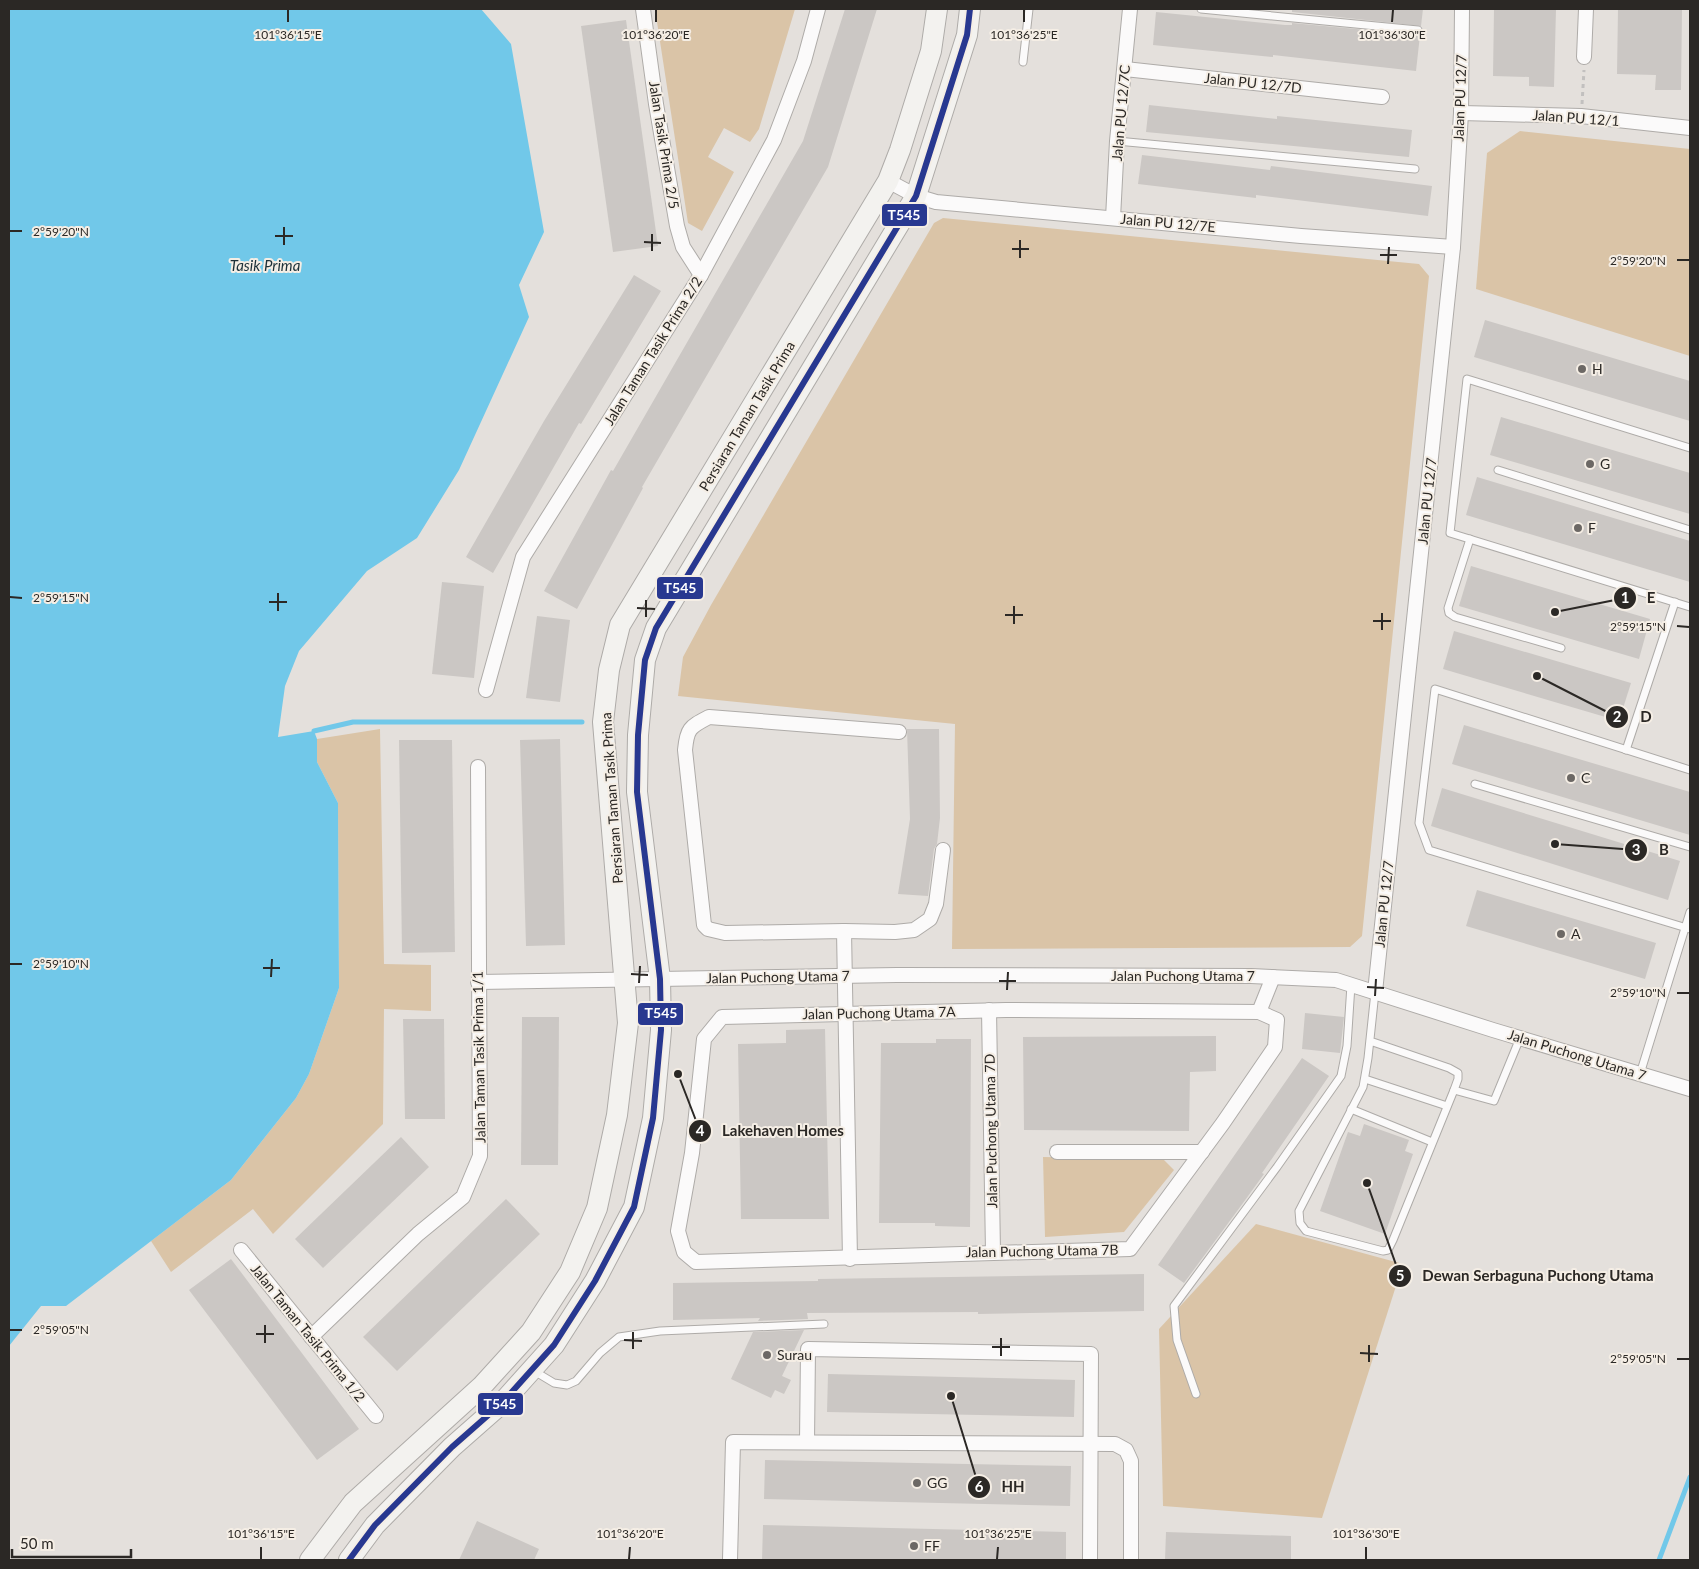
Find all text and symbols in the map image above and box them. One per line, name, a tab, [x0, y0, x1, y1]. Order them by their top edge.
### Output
text: 101°36'15"E	[254, 27, 322, 42]
text: 101°36'20"E	[622, 27, 690, 42]
text: 101°36'25"E	[990, 27, 1058, 42]
text: 101°36'30"E	[1358, 27, 1426, 42]
street label: Jalan PU 12/7	[1449, 54, 1470, 142]
street label: Jalan PU 12/7C	[1108, 63, 1133, 162]
street label: Jalan PU 12/7D	[1203, 69, 1303, 96]
street label: Jalan Tasik Prima 2/5	[646, 80, 683, 210]
street label: Jalan PU 12/1	[1532, 106, 1620, 129]
line badge: T545	[881, 203, 928, 227]
text: T545	[888, 206, 920, 223]
street label: Jalan PU 12/7E	[1120, 210, 1216, 235]
text: 2°59'20"N	[33, 224, 89, 239]
text: 2°59'20"N	[1610, 253, 1666, 268]
water label: Tasik Prima	[230, 256, 301, 274]
street label: Jalan Taman Tasik Prima 2/2	[600, 273, 705, 428]
street label: Persiaran Taman Tasik Prima	[695, 338, 798, 494]
place label: H	[1592, 360, 1603, 377]
marker: H	[1576, 363, 1588, 375]
place label: G	[1600, 455, 1610, 472]
street label: Jalan PU 12/7	[1413, 457, 1440, 545]
marker: G	[1584, 458, 1596, 470]
place label: F	[1588, 519, 1596, 536]
marker: F	[1572, 522, 1584, 534]
line badge: T545	[656, 576, 704, 600]
text: T545	[664, 579, 696, 596]
callout: E	[1612, 583, 1666, 613]
text: 1	[1621, 588, 1629, 606]
text: E	[1647, 588, 1656, 606]
text: 2°59'15"N	[33, 590, 89, 605]
text: 2°59'15"N	[1610, 619, 1666, 634]
callout: D	[1605, 702, 1661, 732]
text: 2	[1613, 707, 1622, 725]
text: D	[1640, 707, 1652, 725]
street label: Persiaran Taman Tasik Prima	[597, 712, 626, 884]
place label: C	[1581, 769, 1591, 786]
marker: C	[1565, 772, 1577, 784]
callout: B	[1624, 835, 1679, 865]
text: 3	[1632, 840, 1640, 858]
text: B	[1659, 840, 1669, 858]
street label: Jalan PU 12/7	[1370, 860, 1397, 948]
place label: A	[1571, 925, 1581, 942]
marker: A	[1555, 928, 1567, 940]
text: 2°59'10"N	[33, 956, 89, 971]
street label: Jalan Puchong Utama 7	[706, 967, 850, 986]
street label: Jalan Puchong Utama 7	[1111, 967, 1255, 984]
street label: Jalan Taman Tasik Prima 1/1	[469, 971, 488, 1143]
text: 2°59'10"N	[1610, 985, 1666, 1000]
line badge: T545	[637, 1002, 684, 1026]
street label: Jalan Puchong Utama 7A	[802, 1003, 956, 1022]
text: T545	[645, 1004, 677, 1021]
street label: Jalan Puchong Utama 7	[1506, 1025, 1648, 1084]
street label: Jalan Puchong Utama 7D	[981, 1054, 1000, 1208]
callout: Lakehaven Homes	[687, 1116, 854, 1146]
text: 4	[696, 1121, 705, 1139]
text: Lakehaven Homes	[722, 1121, 844, 1139]
street label: Jalan Puchong Utama 7B	[965, 1241, 1119, 1260]
street label: Jalan Taman Tasik Prima 1/2	[248, 1260, 369, 1405]
callout: Dewan Serbaguna Puchong Utama	[1387, 1261, 1664, 1291]
text: 5	[1396, 1266, 1404, 1284]
text: Dewan Serbaguna Puchong Utama	[1422, 1266, 1654, 1284]
text: 2°59'05"N	[33, 1322, 89, 1337]
place label: Surau	[777, 1346, 812, 1363]
marker: Surau	[761, 1349, 773, 1361]
text: 2°59'05"N	[1610, 1351, 1666, 1366]
line badge: T545	[477, 1392, 524, 1416]
text: T545	[484, 1395, 516, 1412]
callout: HH	[966, 1472, 1034, 1502]
place label: GG	[927, 1474, 947, 1491]
marker: GG	[911, 1477, 923, 1489]
text: 6	[975, 1477, 984, 1495]
text: HH	[1001, 1477, 1025, 1495]
scale bar	[12, 1526, 131, 1558]
text: 101°36'15"E	[227, 1526, 295, 1541]
text: 101°36'20"E	[596, 1526, 664, 1541]
text: 101°36'25"E	[964, 1526, 1032, 1541]
text: 101°36'30"E	[1332, 1526, 1400, 1541]
text: 50 m	[20, 1534, 54, 1552]
place label: FF	[924, 1537, 940, 1554]
marker: FF	[908, 1540, 920, 1552]

